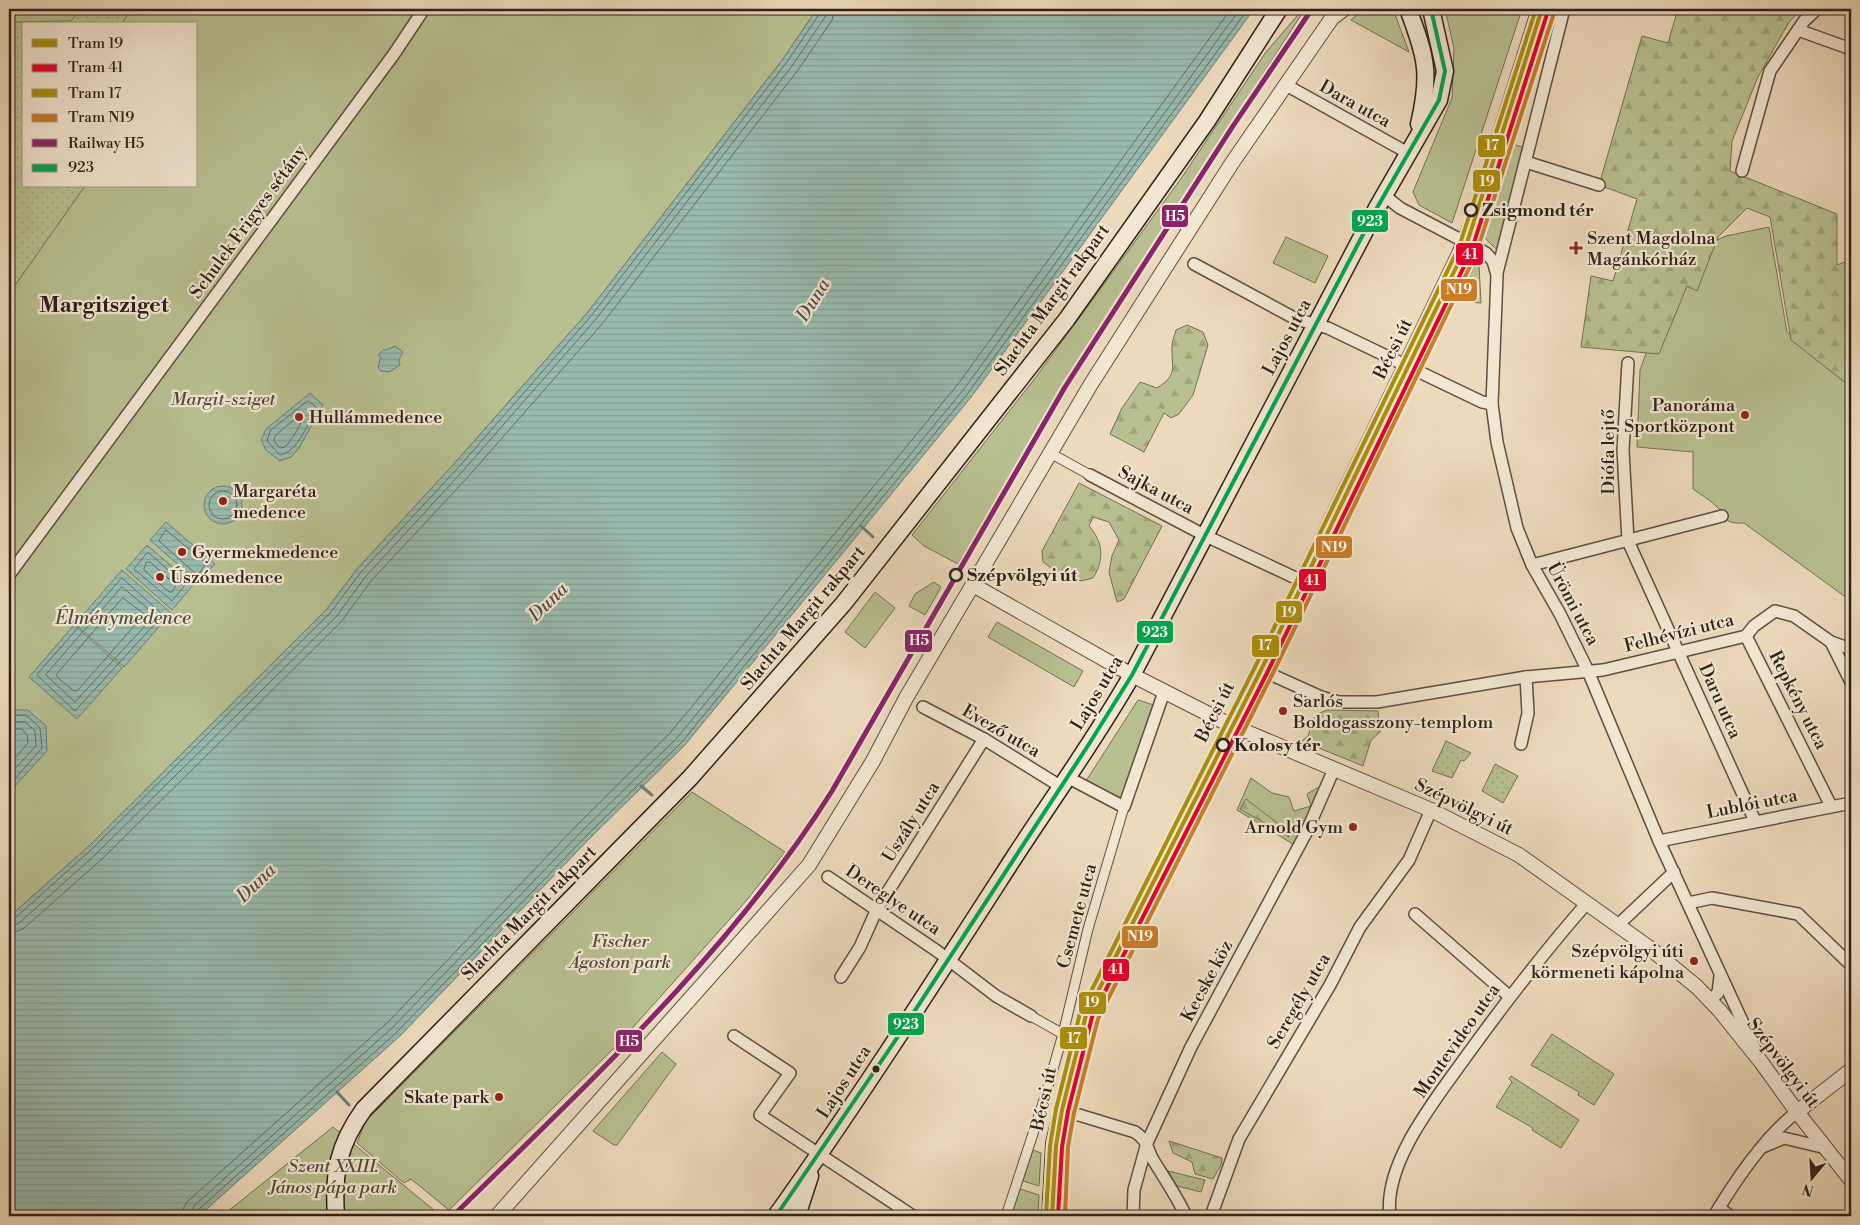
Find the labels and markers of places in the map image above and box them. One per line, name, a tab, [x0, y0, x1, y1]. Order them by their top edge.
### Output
place label: Zsigmond tér	[1482, 199, 1594, 222]
marker: Zsigmond tér	[1464, 203, 1478, 217]
place label: Szent Magdolna Magánkórház	[1587, 227, 1717, 271]
marker: Szent Magdolna Magánkórház	[1569, 241, 1583, 255]
place label: Panoráma Sportközpont	[1624, 394, 1736, 438]
place label: Hullámmedence	[309, 406, 442, 429]
marker: Panoráma Sportközpont	[1739, 409, 1751, 421]
marker: Hullámmedence	[293, 411, 305, 423]
place label: Margaréta medence	[233, 480, 317, 524]
marker: Margaréta medence	[217, 495, 229, 507]
place label: Gyermekmedence	[192, 541, 338, 564]
marker: Gyermekmedence	[176, 546, 188, 558]
place label: Szépvölgyi út	[967, 564, 1078, 587]
place label: Úszómedence	[170, 566, 283, 589]
marker: Szépvölgyi út	[949, 568, 963, 582]
marker: Úszómedence	[154, 571, 166, 583]
place label: Sarlós Boldogasszony-templom	[1292, 690, 1493, 734]
marker: Sarlós Boldogasszony-templom	[1277, 705, 1289, 717]
place label: Kolosy tér	[1234, 734, 1321, 757]
marker: Kolosy tér	[1216, 738, 1230, 752]
place label: Arnold Gym	[1244, 816, 1343, 839]
marker: Arnold Gym	[1347, 821, 1359, 833]
place label: Szépvölgyi úti körmeneti kápolna	[1531, 940, 1685, 984]
marker: Szépvölgyi úti körmeneti kápolna	[1688, 955, 1700, 967]
unlabelled marker	[871, 1064, 881, 1074]
place label: Skate park	[404, 1086, 491, 1109]
marker: Skate park	[493, 1091, 505, 1103]

